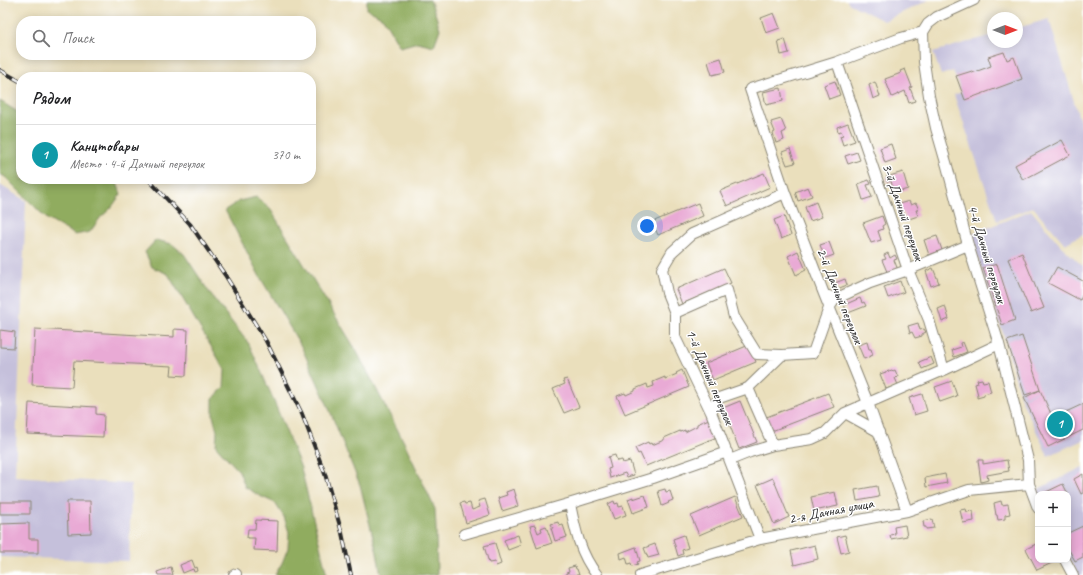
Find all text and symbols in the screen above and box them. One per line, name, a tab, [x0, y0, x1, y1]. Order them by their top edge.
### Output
north arrow	[987, 12, 1023, 48]
search box	[16, 16, 316, 60]
icon: search	[30, 27, 52, 49]
text: Поиск	[62, 29, 94, 48]
text: Рядом	[32, 88, 70, 109]
text: Канцтовары	[70, 137, 138, 156]
text: 1	[42, 147, 48, 163]
text: 370 m	[272, 147, 300, 163]
text: Место · 4-й Дачный переулок	[70, 156, 204, 172]
street label: 3-й Дачный переулок	[878, 161, 928, 265]
street label: 4-й Дачный переулок	[964, 203, 1011, 307]
your location	[637, 216, 657, 236]
street label: 2-й Дачный переулок	[813, 246, 868, 348]
street label: 1-й Дачный переулок	[682, 327, 738, 429]
pin: 1	[1047, 409, 1073, 439]
map controls	[1035, 491, 1071, 563]
button: +	[1035, 491, 1071, 527]
street label: 2-я Дачная улица	[787, 494, 876, 528]
button: −	[1035, 527, 1071, 563]

